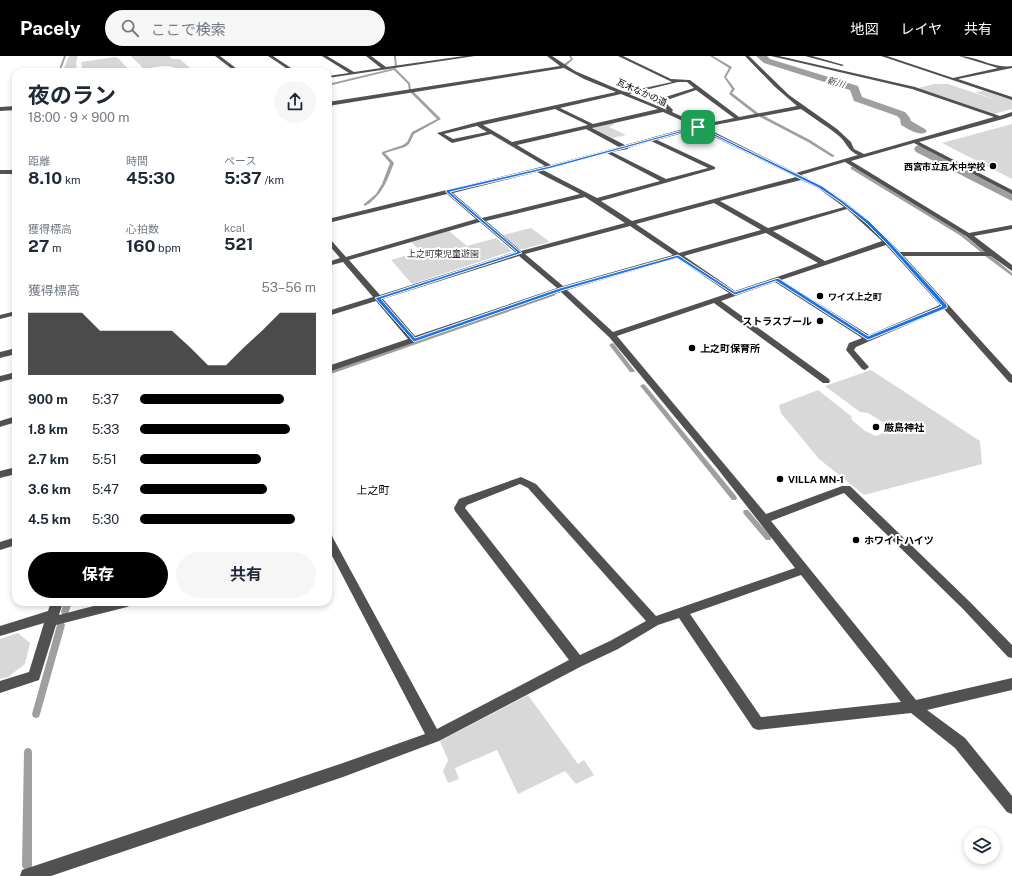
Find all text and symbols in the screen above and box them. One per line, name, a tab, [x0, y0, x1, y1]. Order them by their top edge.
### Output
search box	[105, 10, 385, 46]
text: Pacely	[20, 17, 81, 39]
icon: search	[119, 17, 141, 39]
text: ここで検索	[151, 21, 226, 38]
text: 地図	[850, 21, 878, 37]
text: レイヤ	[900, 21, 942, 37]
text: 共有	[964, 21, 992, 37]
water label: 新川	[826, 74, 847, 90]
street label: 瓦木なかの道	[615, 76, 669, 108]
button: share	[274, 81, 316, 123]
text: 夜のラン	[28, 82, 116, 108]
text: 18:00 · 9 × 900 m	[28, 110, 129, 125]
pin	[681, 110, 715, 144]
icon: arrive	[687, 116, 709, 138]
text: 距離	[28, 155, 50, 167]
text: 時間	[126, 155, 148, 167]
text: ペース	[224, 155, 256, 167]
place label: 西宮市立瓦木中学校	[904, 161, 986, 172]
marker: 西宮市立瓦木中学校	[988, 161, 998, 171]
text: 8.10	[28, 168, 62, 188]
text: 45:30	[126, 168, 175, 188]
text: 5:37	[224, 168, 262, 188]
text: km	[62, 174, 81, 186]
text: /km	[262, 174, 284, 186]
text: kcal	[224, 222, 245, 234]
text: 獲得標高	[28, 223, 72, 235]
text: 心拍数	[126, 223, 159, 235]
text: 521	[224, 234, 254, 254]
text: 27	[28, 236, 49, 256]
text: 160	[126, 236, 155, 256]
text: m	[49, 242, 62, 254]
text: bpm	[155, 242, 181, 254]
park label: 上之町東児童遊園	[407, 248, 479, 259]
text: 53–56 m	[261, 280, 316, 295]
text: 獲得標高	[28, 283, 80, 298]
marker: ワイズ上之町	[815, 291, 825, 301]
place label: ワイズ上之町	[828, 291, 882, 302]
place label: ストラスブール	[742, 315, 812, 327]
marker: ストラスブール	[815, 316, 825, 326]
place label: 上之町保育所	[700, 342, 760, 354]
marker: 上之町保育所	[687, 343, 697, 353]
text: 900 m	[28, 392, 68, 407]
text: 5:37	[92, 392, 119, 407]
place label: 厳島神社	[884, 421, 925, 433]
text: 1.8 km	[28, 422, 68, 437]
text: 5:33	[92, 422, 120, 437]
marker: 厳島神社	[871, 422, 881, 432]
text: 2.7 km	[28, 452, 69, 467]
text: 5:51	[92, 452, 117, 467]
place label: VILLA MN-1	[788, 473, 844, 485]
marker: VILLA MN-1	[775, 474, 785, 484]
text: 3.6 km	[28, 482, 71, 497]
text: 5:47	[92, 482, 119, 497]
district label: 上之町	[357, 484, 390, 496]
text: 4.5 km	[28, 512, 71, 527]
text: 5:30	[92, 512, 119, 527]
place label: ホワイトハイツ	[864, 534, 934, 546]
marker: ホワイトハイツ	[851, 535, 861, 545]
button: 保存	[28, 552, 168, 598]
button: 共有	[176, 552, 316, 598]
map controls	[964, 828, 1000, 864]
button: layers	[964, 828, 1000, 864]

